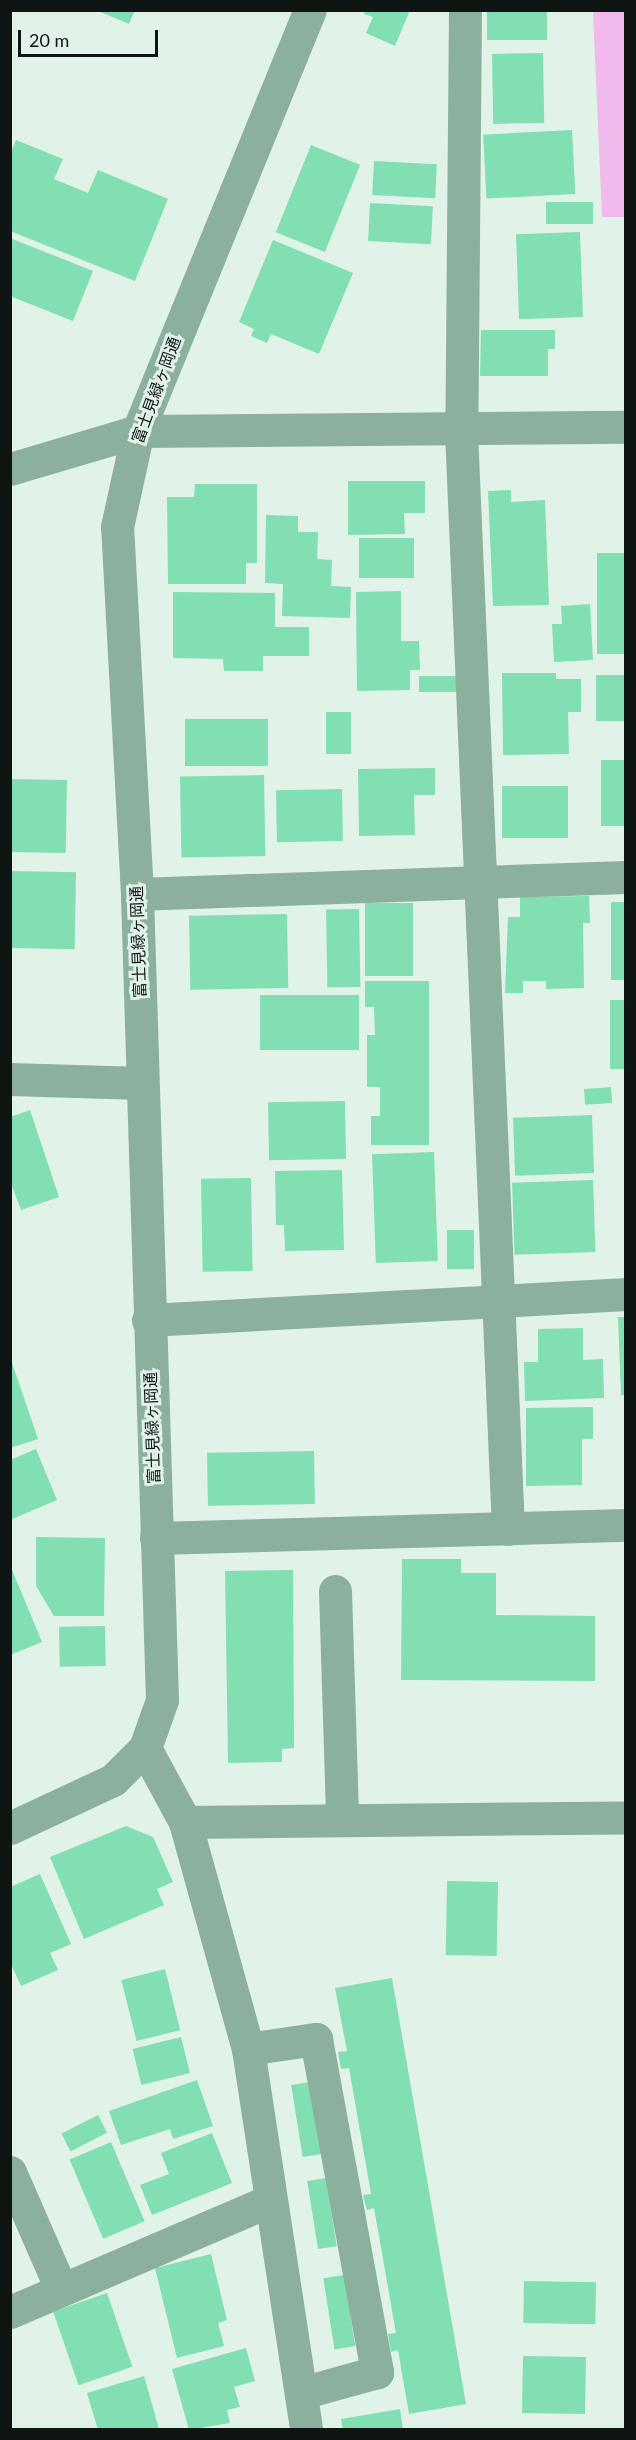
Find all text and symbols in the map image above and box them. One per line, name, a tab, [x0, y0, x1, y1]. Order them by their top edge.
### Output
scale bar	[21, 18, 160, 56]
text: 20 m	[29, 29, 69, 51]
street label: 富士見緑ヶ岡通	[128, 334, 184, 446]
street label: 富士見緑ヶ岡通	[126, 886, 150, 998]
street label: 富士見緑ヶ岡通	[140, 1372, 164, 1484]

